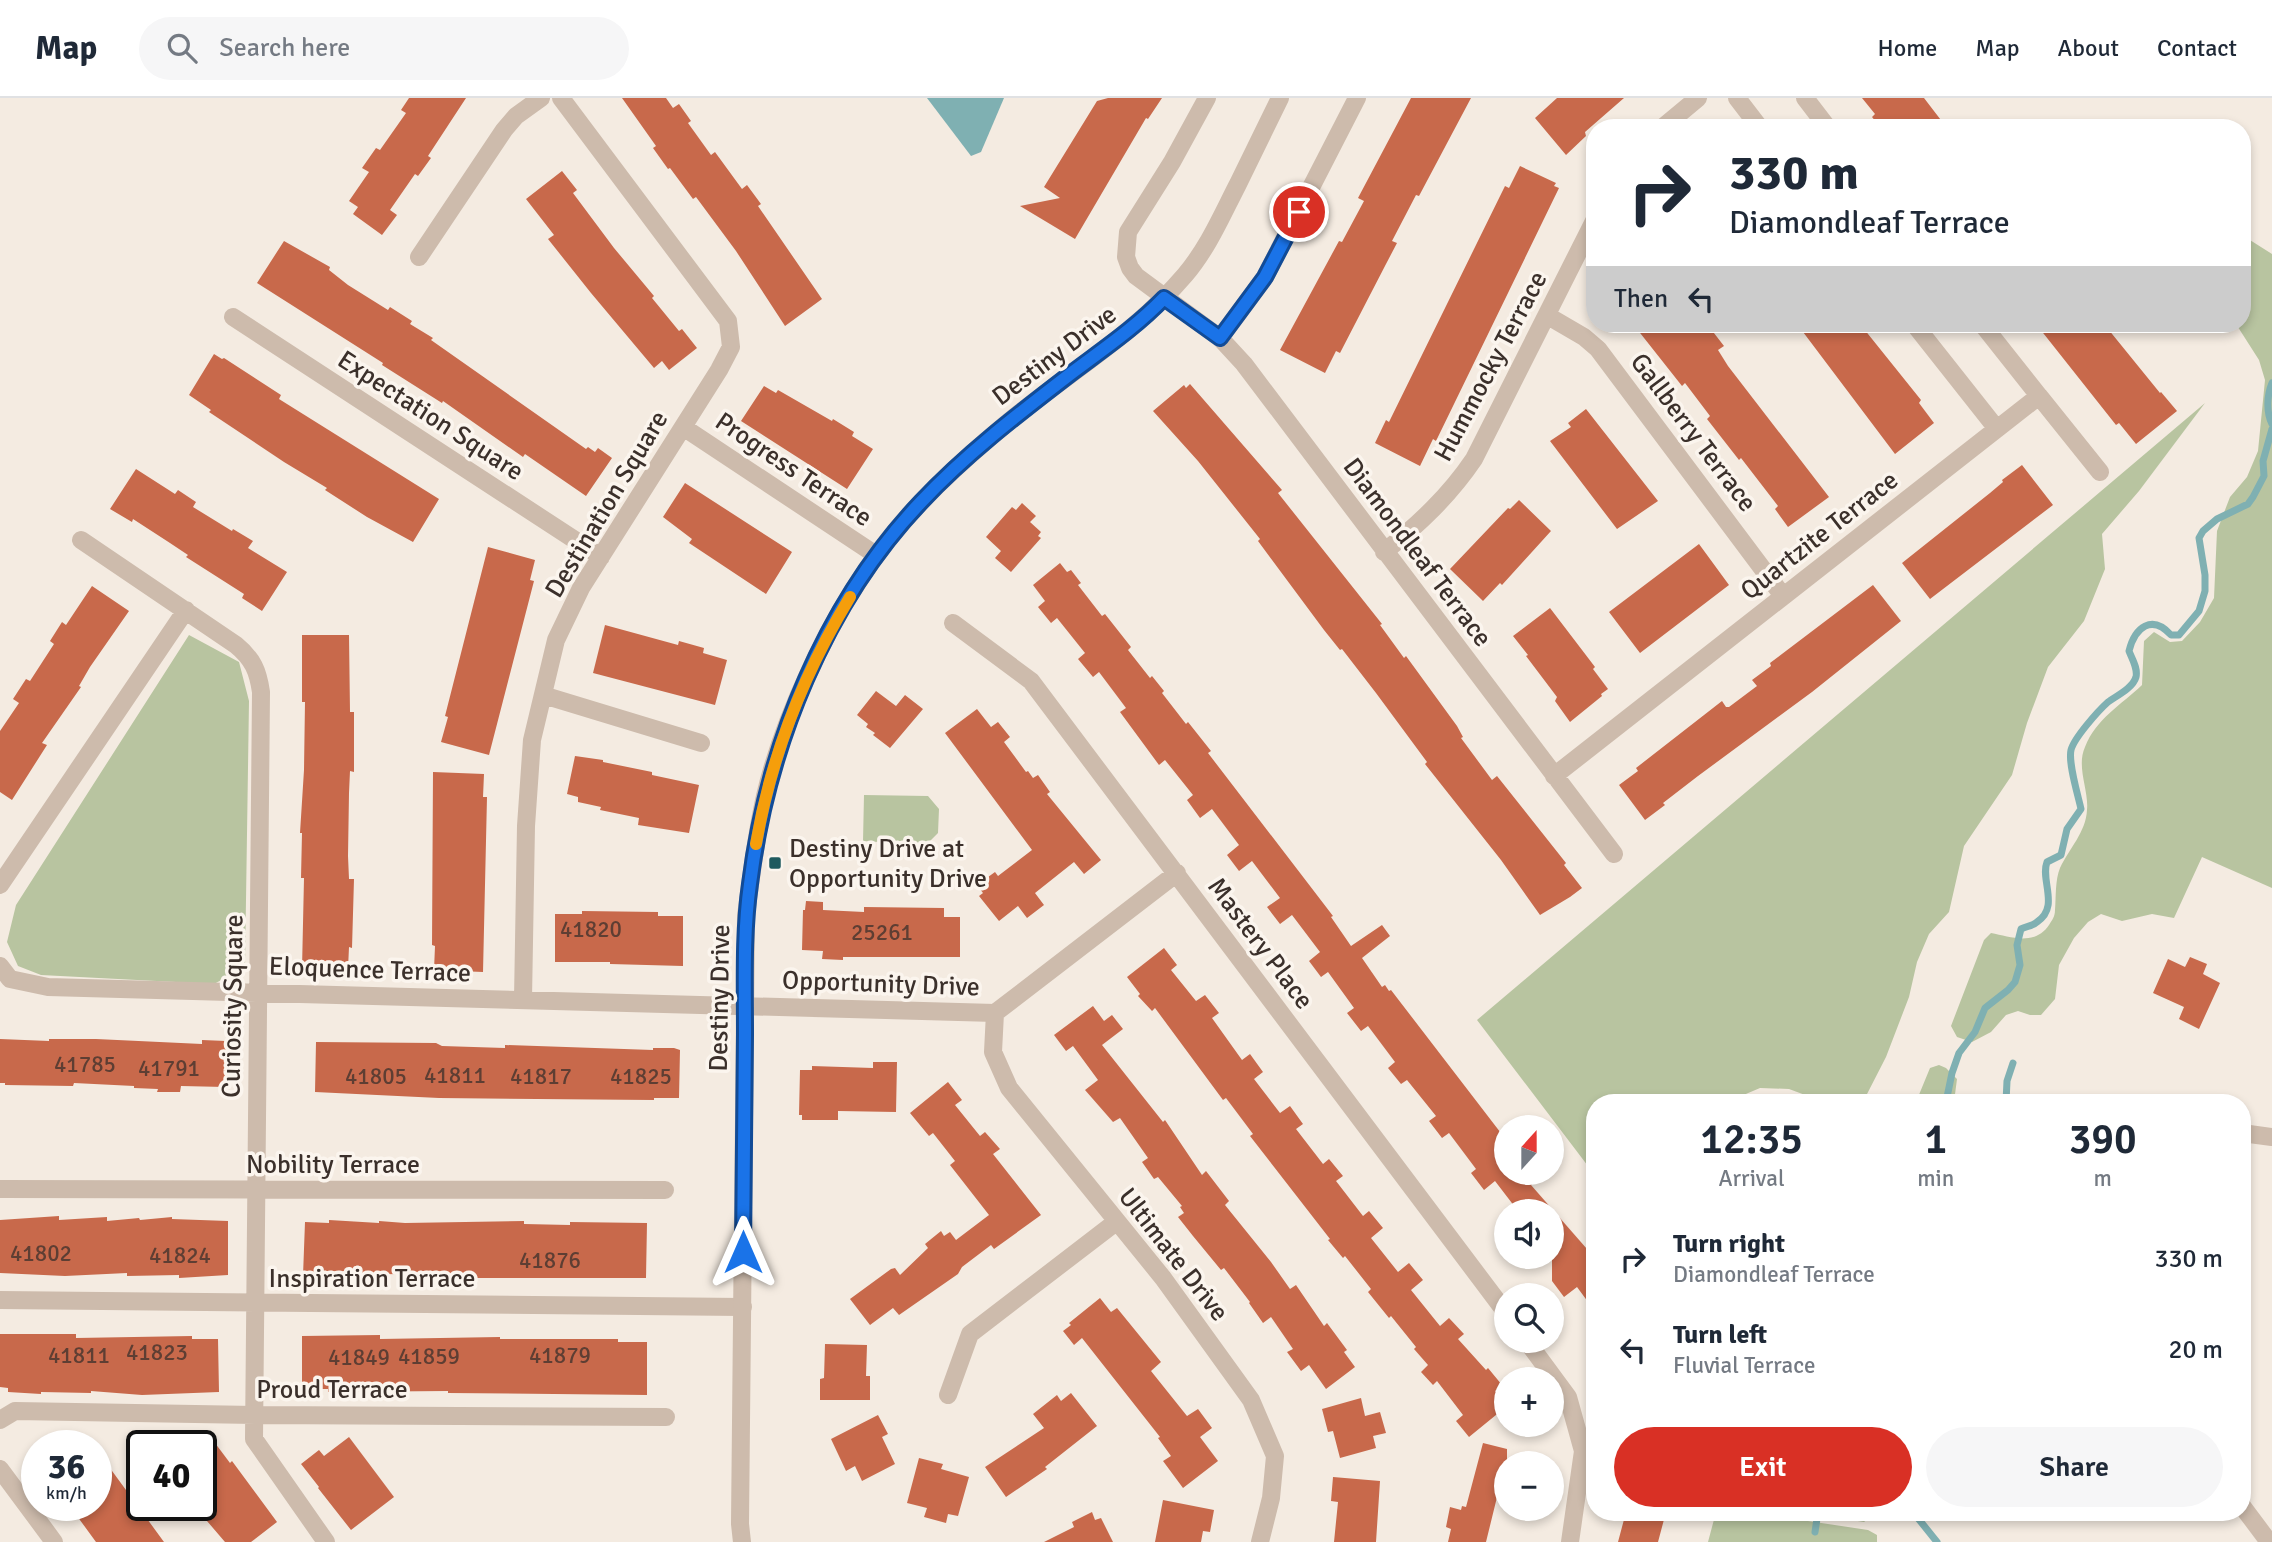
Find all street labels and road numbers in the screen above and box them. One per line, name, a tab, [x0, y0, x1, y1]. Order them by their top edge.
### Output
street label: Hummocky Terrace	[1427, 266, 1554, 467]
street label: Destiny Drive	[986, 299, 1123, 413]
street label: Expectation Square	[331, 344, 529, 488]
street label: Gallberry Terrace	[1623, 347, 1763, 518]
street label: Destination Square	[539, 405, 675, 604]
street label: Progress Terrace	[709, 406, 878, 534]
street label: Diamondleaf Terrace	[1336, 452, 1499, 653]
street label: Quartzite Terrace	[1735, 464, 1905, 607]
street label: Mastery Place	[1200, 872, 1320, 1016]
street label: Curiosity Square	[215, 914, 251, 1098]
street label: Destiny Drive	[703, 924, 737, 1072]
street label: Eloquence Terrace	[268, 950, 472, 990]
street label: Opportunity Drive	[781, 965, 980, 1003]
street label: Nobility Terrace	[246, 1149, 420, 1181]
street label: Ultimate Drive	[1111, 1182, 1235, 1328]
street label: Inspiration Terrace	[269, 1263, 475, 1295]
street label: Proud Terrace	[256, 1374, 408, 1406]

